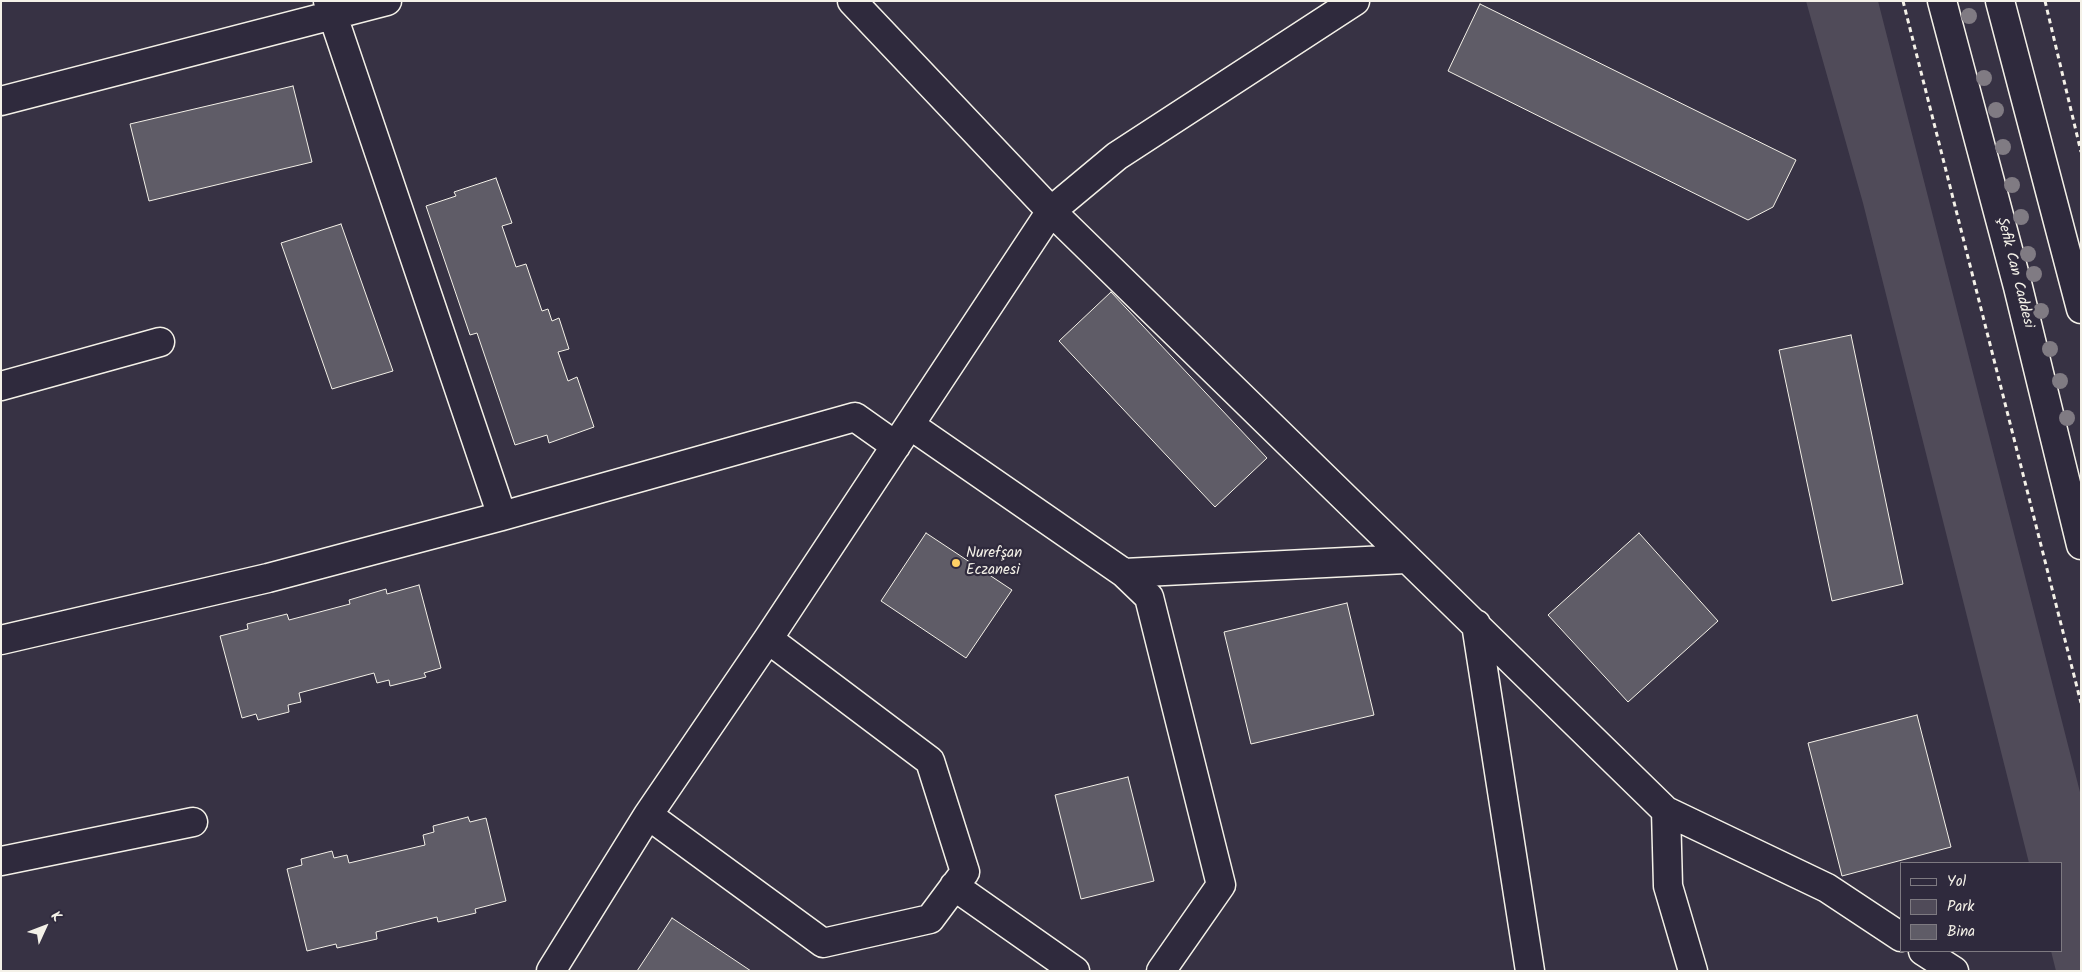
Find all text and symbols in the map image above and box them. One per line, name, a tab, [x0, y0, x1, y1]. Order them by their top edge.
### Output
street label: Şefik Can Caddesi	[1992, 216, 2036, 330]
place label: Nurefşan Eczanesi	[966, 545, 1022, 580]
marker: Nurefşan Eczanesi	[950, 557, 962, 569]
legend	[1900, 862, 2062, 952]
text: Yol	[1947, 870, 1966, 894]
text: Park	[1947, 895, 1974, 919]
north arrow	[20, 902, 70, 952]
text: K	[45, 906, 67, 927]
text: Bina	[1947, 920, 1975, 944]

